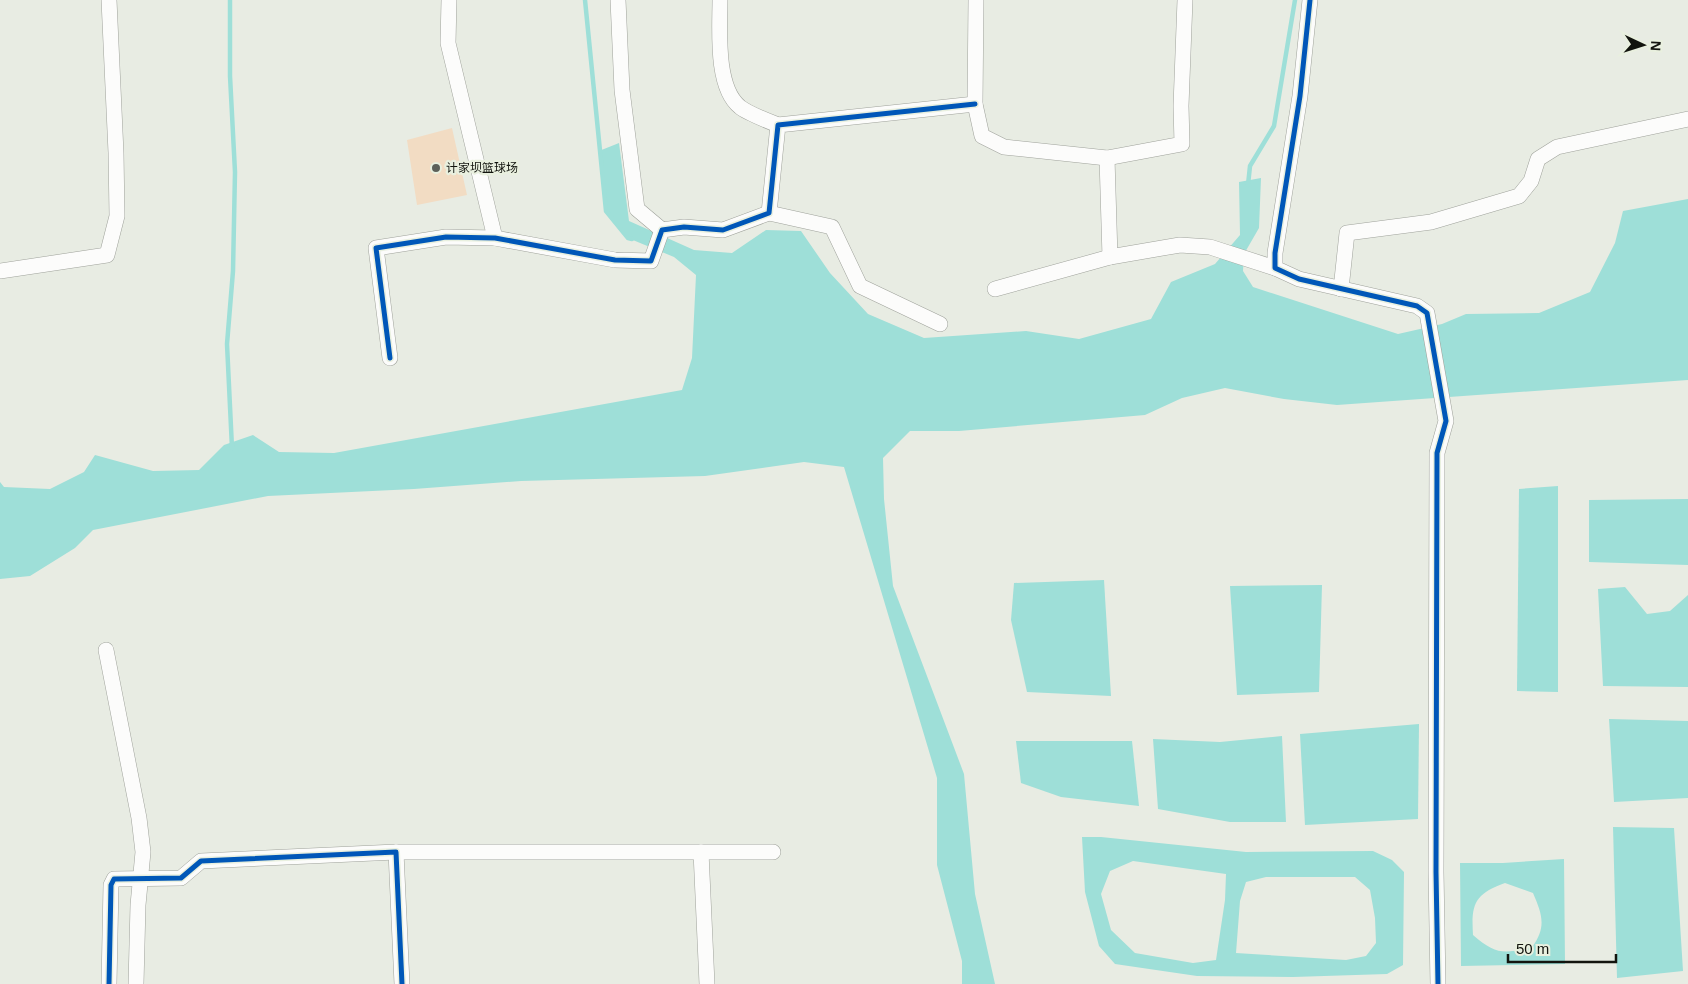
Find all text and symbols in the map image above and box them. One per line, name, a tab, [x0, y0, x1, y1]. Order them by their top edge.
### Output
north arrow	[1618, 20, 1668, 70]
text: N	[1648, 40, 1664, 52]
place label: 计家坝篮球场	[446, 161, 518, 175]
marker: 计家坝篮球场	[430, 162, 442, 174]
scale bar	[1508, 932, 1616, 964]
text: 50 m	[1516, 940, 1549, 957]

